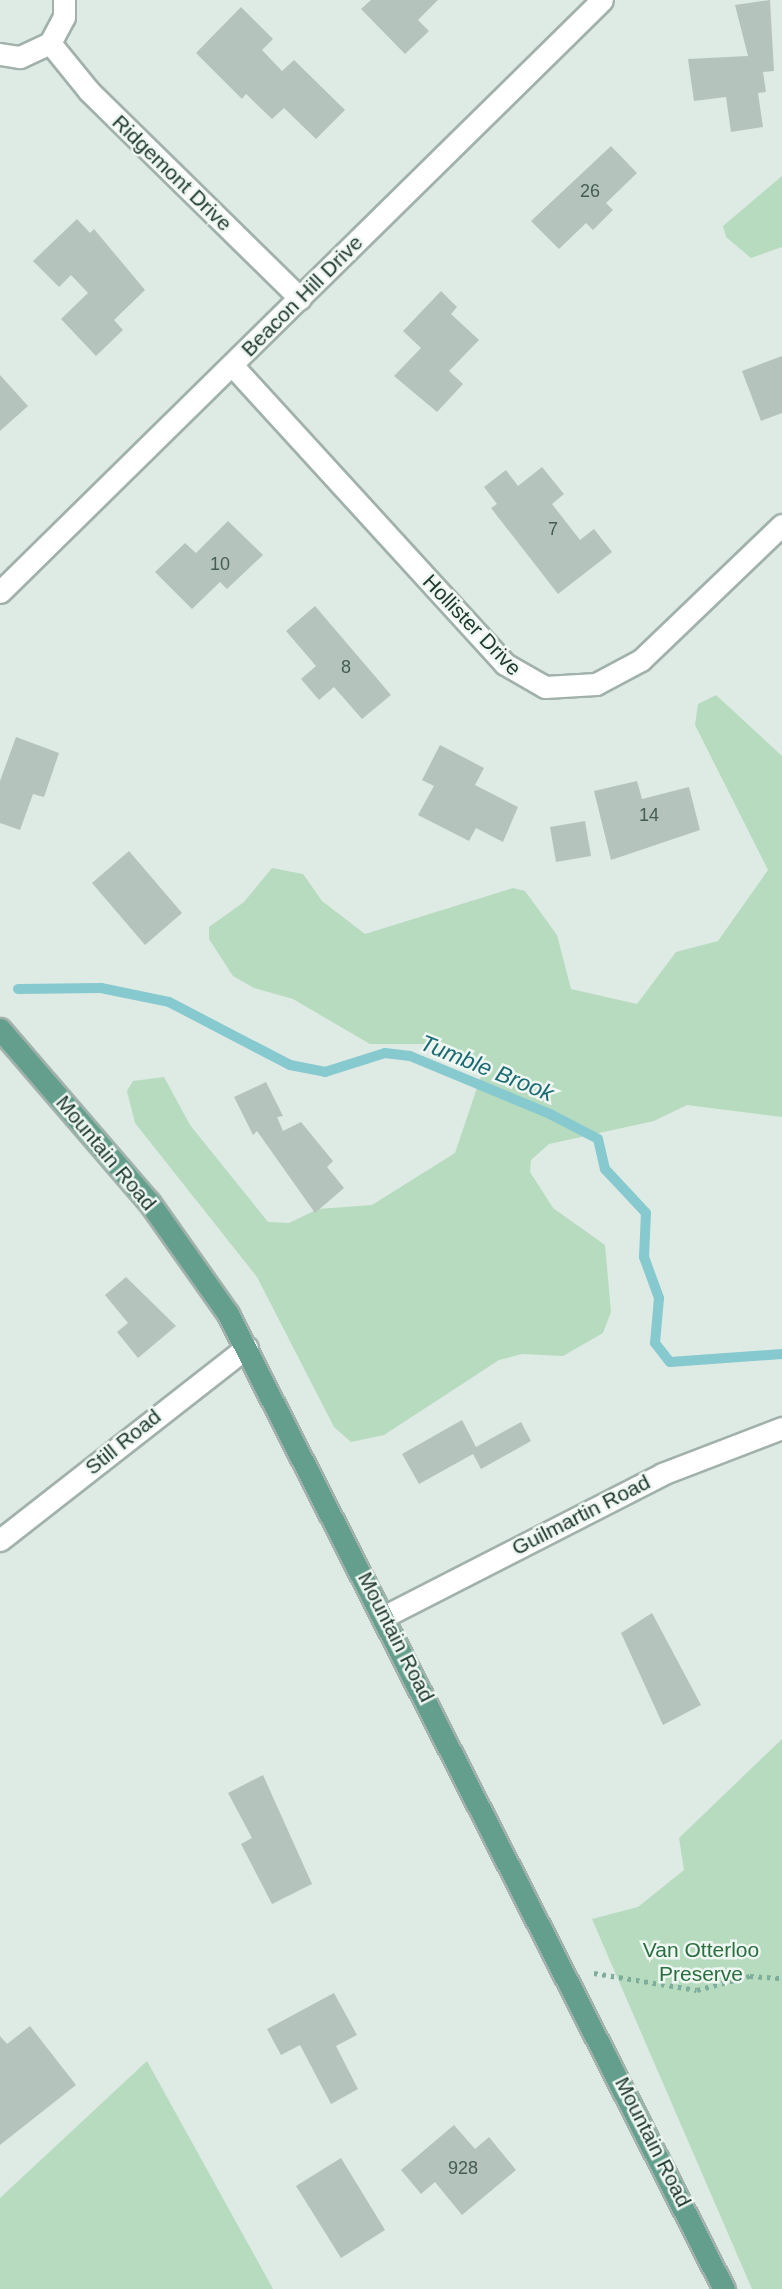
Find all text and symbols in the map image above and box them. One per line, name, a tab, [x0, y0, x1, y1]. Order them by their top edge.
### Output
street label: Ridgemont Drive	[107, 110, 237, 236]
house number: 26	[580, 180, 600, 202]
street label: Beacon Hill Drive	[236, 230, 368, 362]
house number: 7	[548, 518, 558, 540]
house number: 10	[210, 553, 230, 575]
street label: Hollister Drive	[418, 569, 526, 681]
house number: 8	[341, 656, 351, 678]
house number: 14	[639, 804, 659, 826]
water label: Tumble Brook	[416, 1029, 558, 1107]
street label: Mountain Road	[51, 1090, 161, 1216]
street label: Still Road	[80, 1404, 166, 1480]
street label: Guilmartin Road	[508, 1469, 654, 1561]
street label: Mountain Road	[352, 1568, 440, 1706]
park label: Van Otterloo Preserve	[643, 1937, 759, 1987]
street label: Mountain Road	[609, 2073, 697, 2211]
house number: 928	[448, 2157, 478, 2179]

